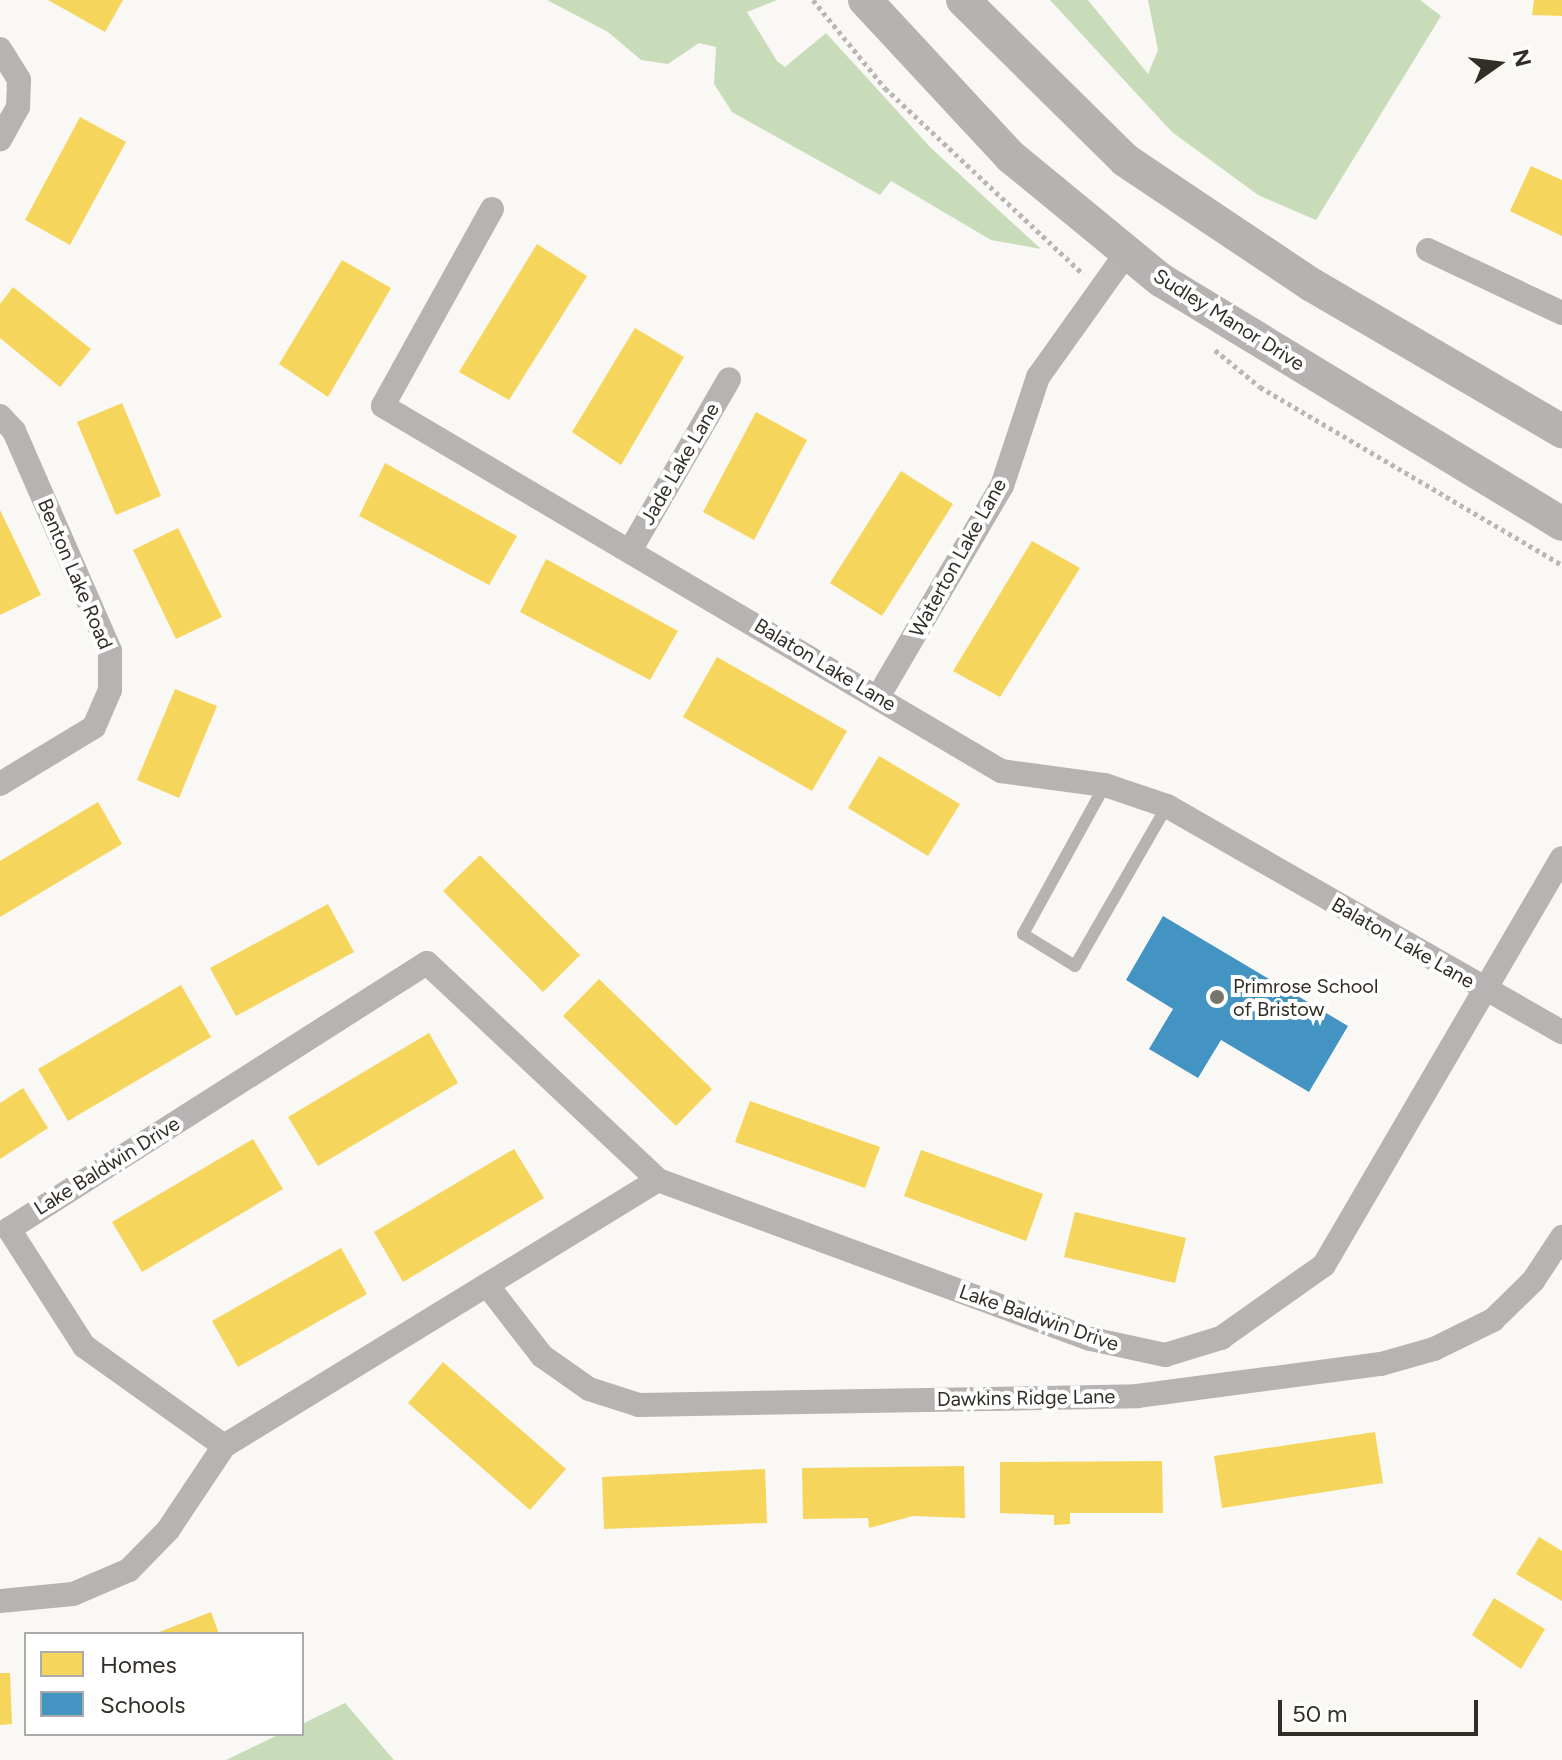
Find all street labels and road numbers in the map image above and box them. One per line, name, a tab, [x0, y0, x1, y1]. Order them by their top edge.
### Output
street label: Sudley Manor Drive	[1149, 264, 1309, 376]
street label: Jade Lake Lane	[635, 399, 725, 529]
street label: Waterton Lake Lane	[904, 475, 1012, 641]
street label: Benton Lake Road	[32, 495, 118, 653]
street label: Balaton Lake Lane	[750, 613, 900, 717]
street label: Balaton Lake Lane	[1327, 892, 1479, 994]
street label: Lake Baldwin Drive	[30, 1112, 184, 1220]
street label: Lake Baldwin Drive	[956, 1279, 1122, 1357]
street label: Dawkins Ridge Lane	[937, 1384, 1115, 1412]

